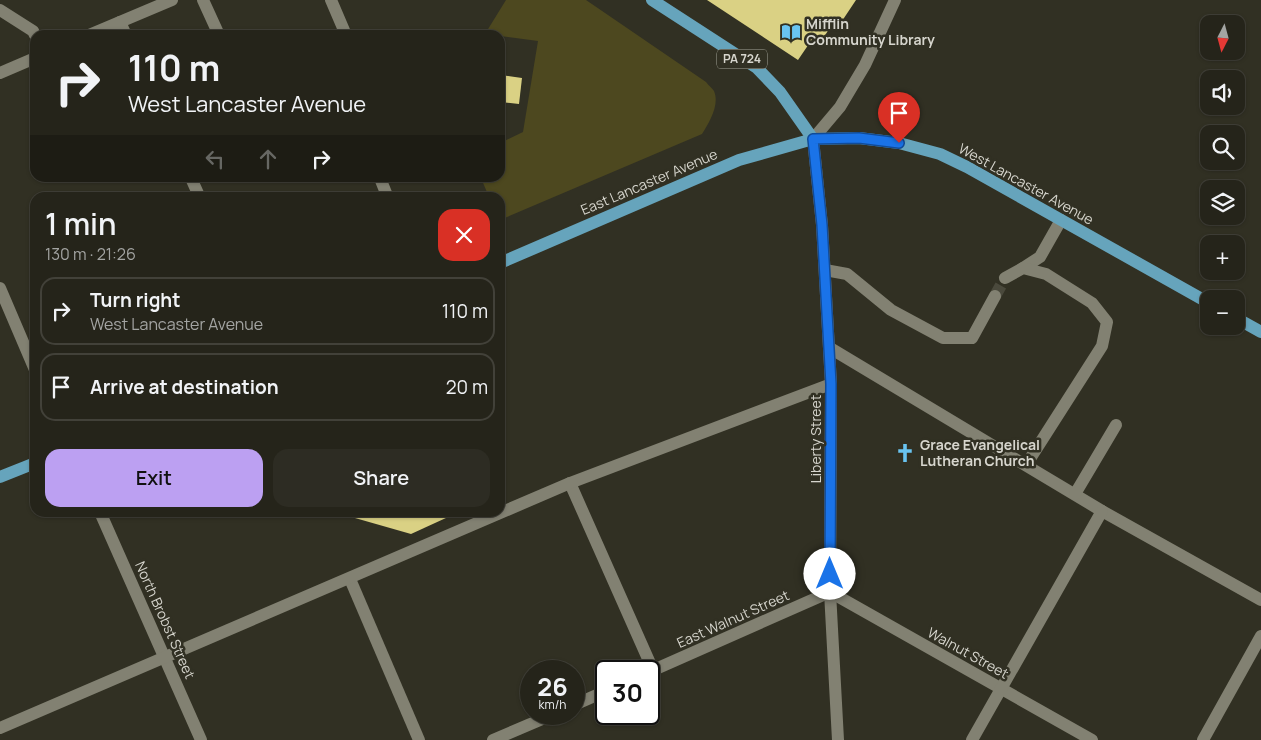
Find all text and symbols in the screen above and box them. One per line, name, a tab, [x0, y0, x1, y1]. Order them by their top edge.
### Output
place label: Mifflin Community Library	[806, 14, 935, 49]
north arrow	[1200, 15, 1245, 60]
map controls	[1200, 15, 1245, 335]
library icon: Mifflin Community Library	[780, 21, 802, 43]
text: 110 m	[128, 44, 220, 92]
icon: right	[45, 50, 110, 115]
road number: PA 724	[717, 50, 767, 68]
button: sound	[1200, 70, 1245, 115]
text: West Lancaster Avenue	[128, 89, 366, 119]
pin	[878, 92, 920, 143]
icon: arrive	[885, 99, 913, 127]
button: search	[1200, 125, 1245, 170]
street label: West Lancaster Avenue	[955, 139, 1097, 229]
street label: East Lancaster Avenue	[578, 144, 720, 219]
icon: left	[201, 145, 229, 173]
icon: ahead	[254, 145, 282, 173]
icon: right	[307, 145, 335, 173]
button: layers	[1200, 180, 1245, 225]
text: 1 min	[45, 203, 117, 244]
button: close	[438, 209, 490, 261]
button: +	[1200, 235, 1245, 280]
text: 130 m · 21:26	[45, 243, 136, 265]
text: Turn right	[90, 287, 180, 313]
button: −	[1200, 290, 1245, 335]
icon: right	[47, 297, 75, 325]
text: 110 m	[442, 298, 488, 324]
text: West Lancaster Avenue	[90, 313, 263, 335]
icon: arrive	[47, 373, 75, 401]
text: Arrive at destination	[90, 374, 279, 400]
text: 20 m	[446, 374, 488, 400]
street label: Liberty Street	[806, 394, 825, 483]
place label: Grace Evangelical Lutheran Church	[920, 435, 1040, 470]
church icon: Grace Evangelical Lutheran Church	[894, 442, 916, 464]
button: Exit	[45, 449, 263, 507]
button: Share	[273, 449, 490, 507]
position arrow	[803, 547, 855, 599]
street label: North Brobst Street	[131, 558, 200, 682]
street label: East Walnut Street	[674, 585, 792, 652]
street label: Walnut Street	[924, 623, 1012, 683]
speed limit sign: 30	[595, 660, 660, 725]
text: 26	[537, 669, 568, 704]
text: km/h	[539, 696, 566, 713]

